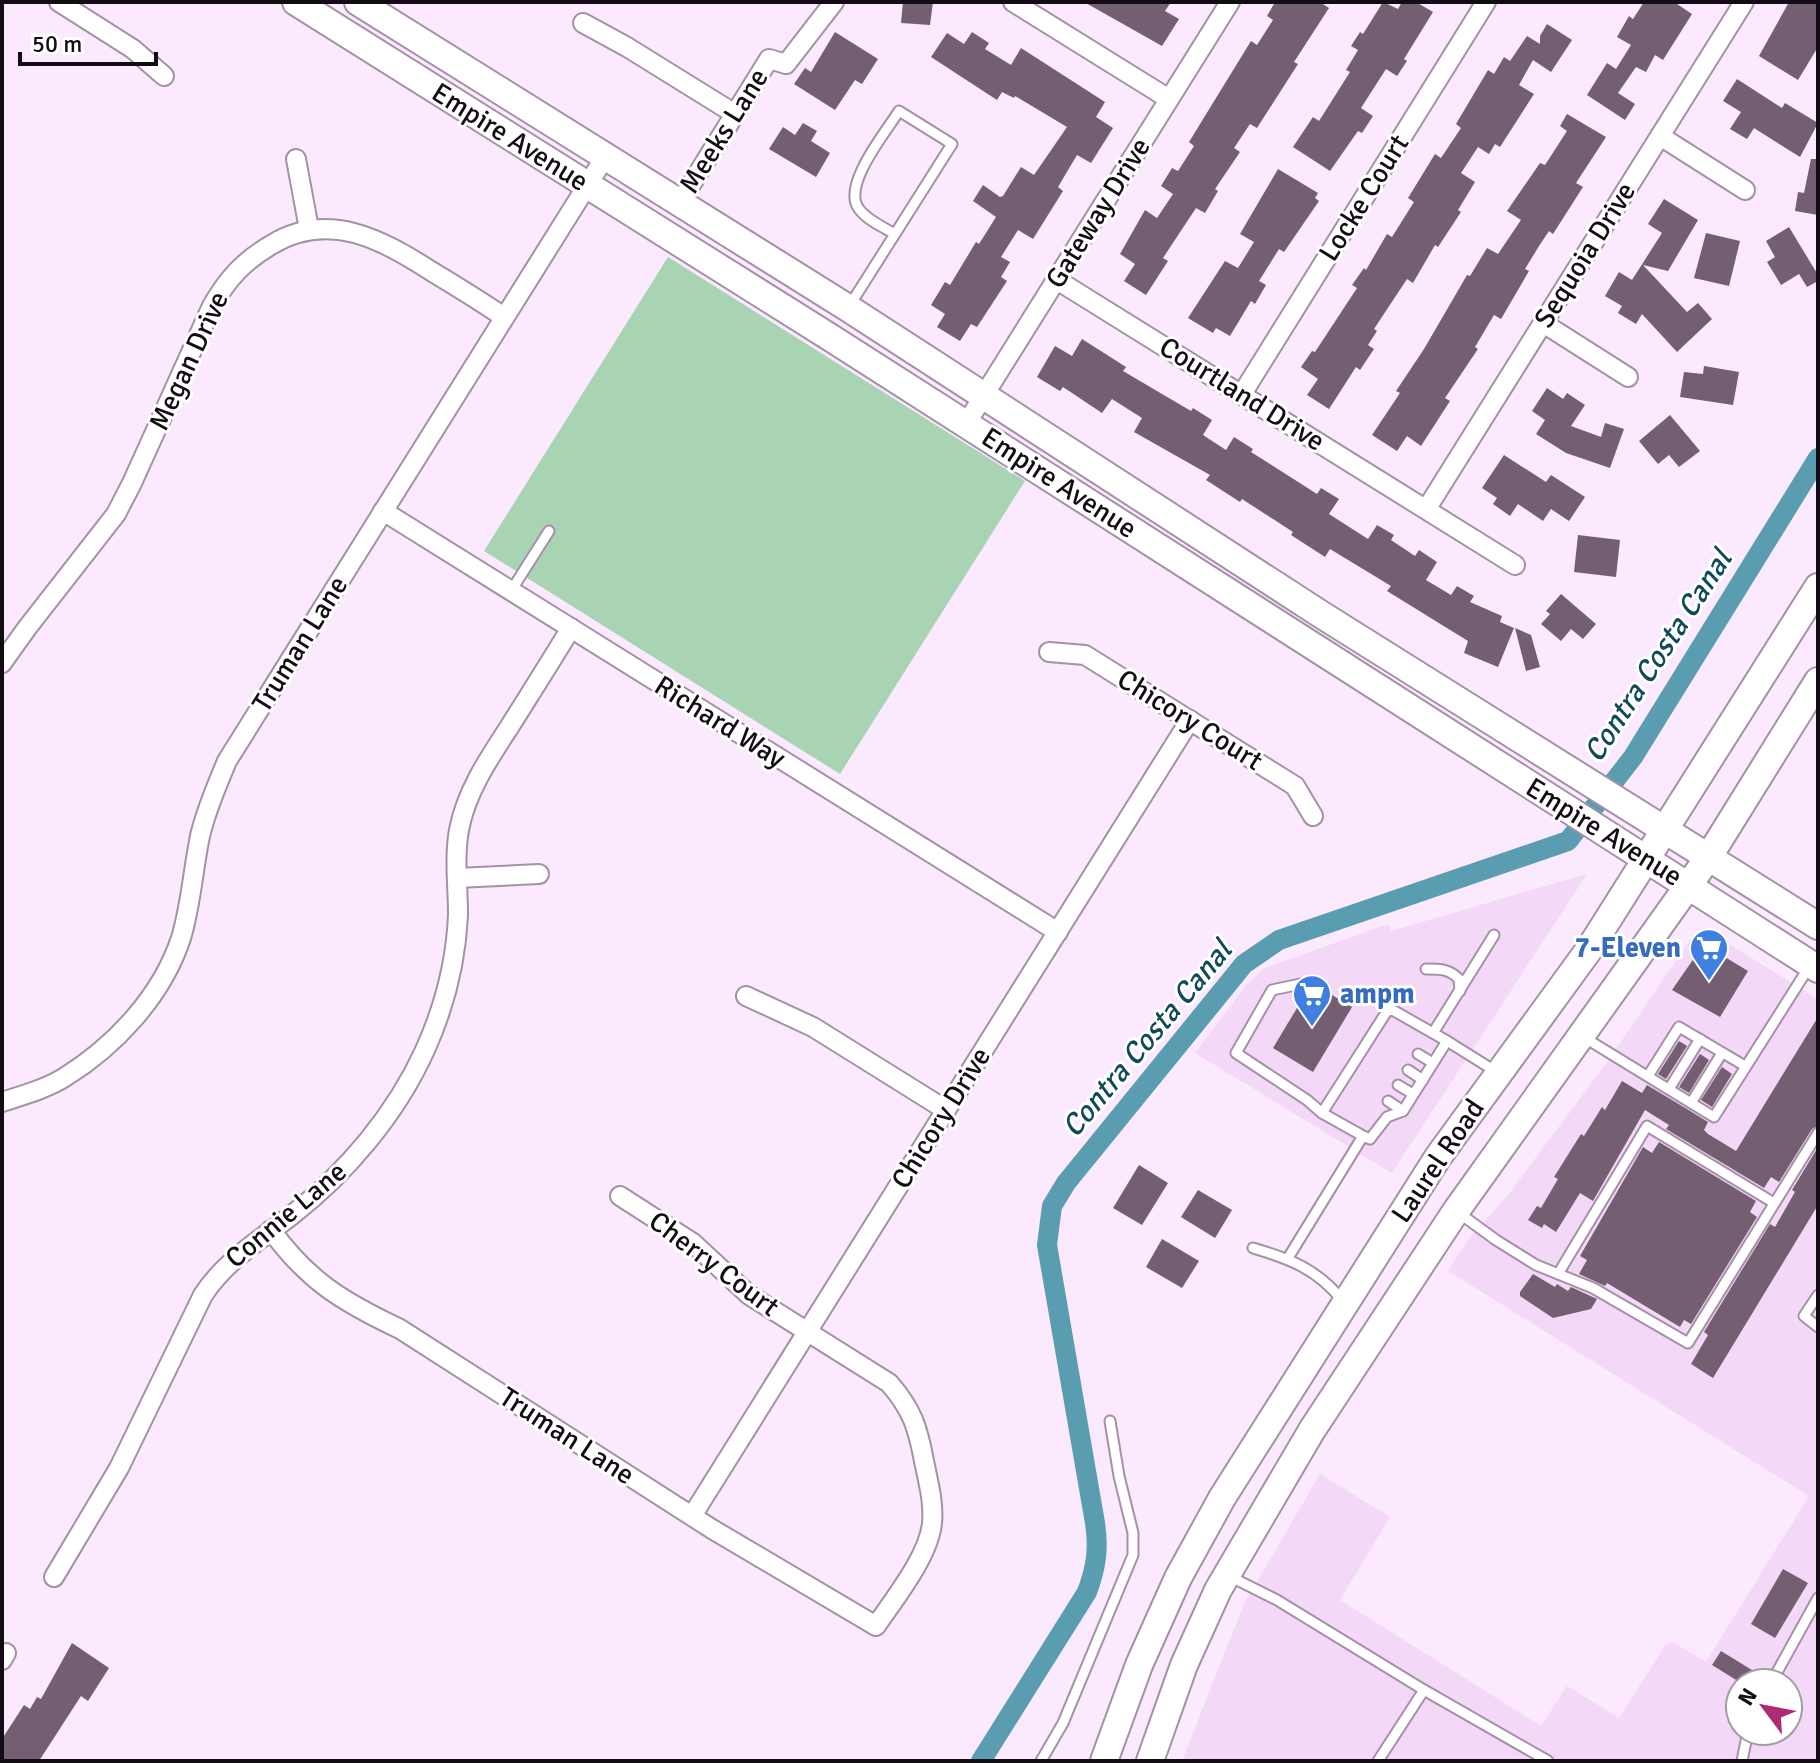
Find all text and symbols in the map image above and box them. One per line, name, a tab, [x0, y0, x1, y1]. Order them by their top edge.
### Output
scale bar	[20, 16, 156, 66]
text: 50 m	[32, 29, 82, 59]
street label: Meeks Lane	[672, 62, 776, 200]
street label: Empire Avenue	[425, 75, 595, 199]
street label: Locke Court	[1312, 128, 1416, 267]
street label: Gateway Drive	[1038, 132, 1158, 294]
street label: Sequoia Drive	[1527, 176, 1643, 334]
street label: Megan Drive	[142, 286, 236, 436]
street label: Courtland Drive	[1153, 330, 1331, 458]
street label: Empire Avenue	[975, 420, 1143, 546]
water label: Contra Costa Canal	[1576, 541, 1742, 769]
street label: Truman Lane	[245, 570, 355, 718]
street label: Chicory Court	[1111, 662, 1269, 778]
street label: Richard Way	[648, 668, 792, 776]
street label: Empire Avenue	[1519, 770, 1689, 894]
supermarket icon: 7-Eleven	[1688, 927, 1730, 982]
water label: Contra Costa Canal	[1054, 931, 1241, 1145]
place label: 7-Eleven	[1575, 931, 1681, 965]
supermarket icon: ampm	[1291, 973, 1333, 1028]
place label: ampm	[1340, 977, 1415, 1011]
street label: Chicory Drive	[884, 1041, 998, 1195]
street label: Laurel Road	[1384, 1093, 1492, 1229]
street label: Connie Lane	[219, 1155, 353, 1275]
street label: Cherry Court	[642, 1204, 786, 1324]
street label: Truman Lane	[493, 1380, 641, 1492]
north arrow	[1724, 1667, 1804, 1747]
text: N	[1732, 1683, 1763, 1710]

